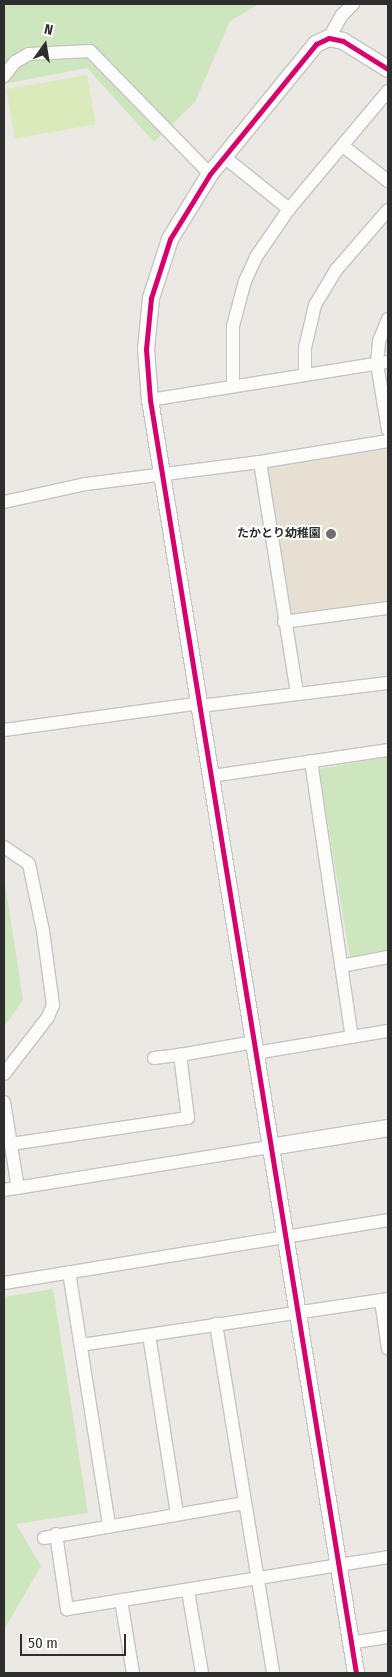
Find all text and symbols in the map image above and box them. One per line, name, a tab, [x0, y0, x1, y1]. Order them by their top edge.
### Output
north arrow	[20, 20, 70, 70]
text: N	[42, 21, 54, 39]
place label: たかとり幼稚園	[237, 527, 321, 541]
marker: たかとり幼稚園	[325, 528, 337, 540]
scale bar	[22, 1624, 129, 1656]
text: 50 m	[28, 1634, 58, 1652]

